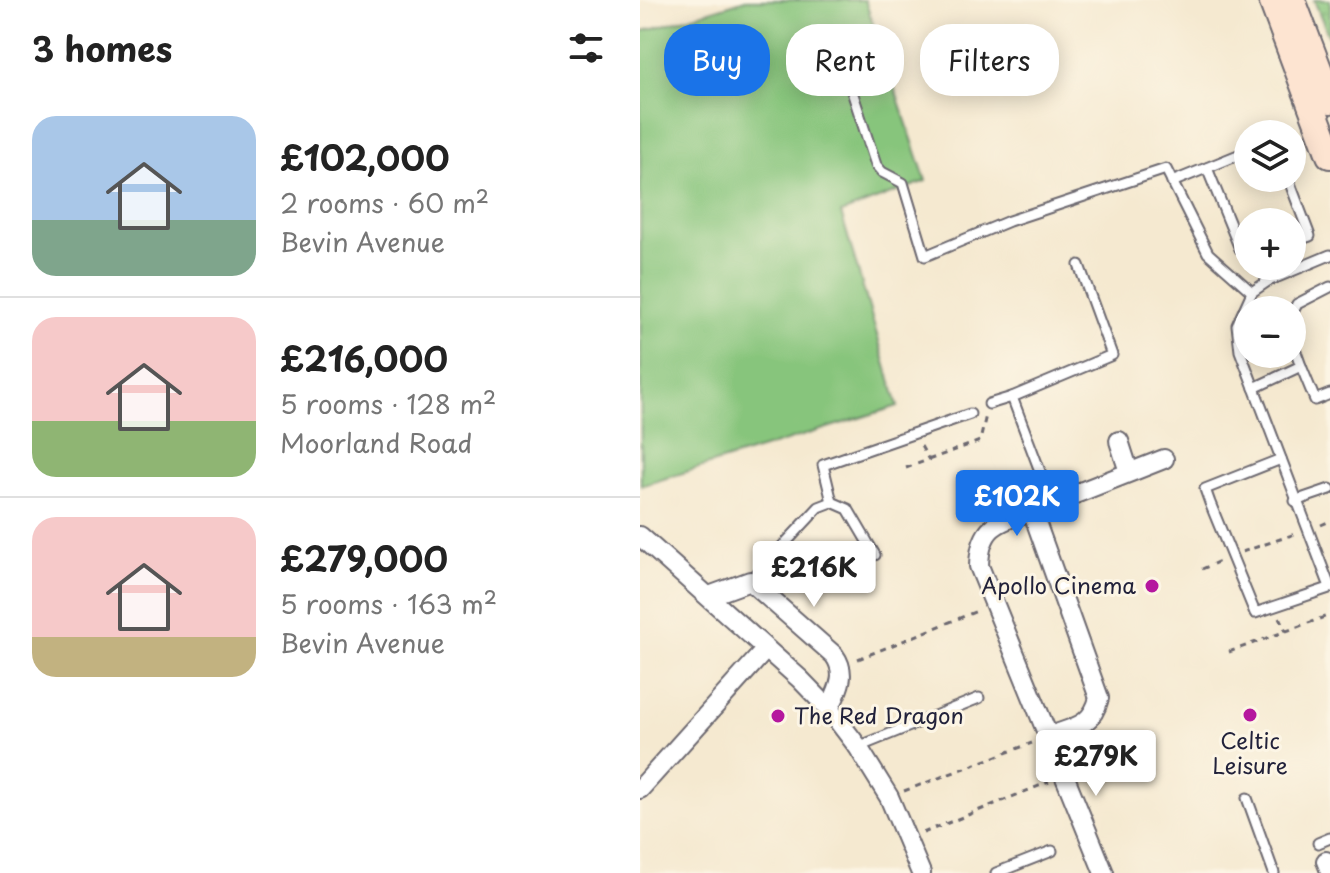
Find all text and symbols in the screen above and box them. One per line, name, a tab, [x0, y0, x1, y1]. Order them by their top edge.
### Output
text: 3 homes	[32, 22, 172, 74]
chip: Buy	[664, 24, 770, 96]
chip: Rent	[786, 24, 904, 96]
chip: Filters	[920, 24, 1059, 96]
icon: filters	[564, 26, 608, 70]
map controls	[1234, 120, 1306, 368]
button: layers	[1234, 120, 1306, 192]
text: £102,000	[280, 131, 450, 183]
icon: home	[96, 148, 192, 244]
text: 2 rooms · 60 m²	[280, 183, 489, 222]
button: +	[1234, 208, 1306, 280]
text: Bevin Avenue	[280, 222, 445, 261]
button: −	[1234, 296, 1306, 368]
text: £216,000	[280, 332, 448, 384]
icon: home	[96, 349, 192, 445]
text: 5 rooms · 128 m²	[280, 384, 496, 423]
text: Moorland Road	[280, 423, 472, 462]
pin: £102K	[961, 470, 1073, 538]
text: £102K	[974, 476, 1060, 515]
text: £279,000	[280, 532, 448, 584]
pin: £216K	[758, 541, 870, 609]
text: £216K	[771, 547, 857, 586]
icon: home	[96, 549, 192, 645]
place label: Apollo Cinema	[981, 568, 1136, 601]
marker: Apollo Cinema	[1143, 577, 1161, 595]
text: 5 rooms · 163 m²	[280, 584, 497, 623]
text: Bevin Avenue	[280, 623, 445, 662]
place label: The Red Dragon	[794, 698, 964, 731]
marker: Celtic Leisure	[1241, 706, 1259, 724]
marker: The Red Dragon	[769, 707, 787, 725]
place label: Celtic Leisure	[1212, 723, 1288, 781]
pin: £279K	[1040, 730, 1152, 798]
text: £279K	[1054, 736, 1138, 775]

